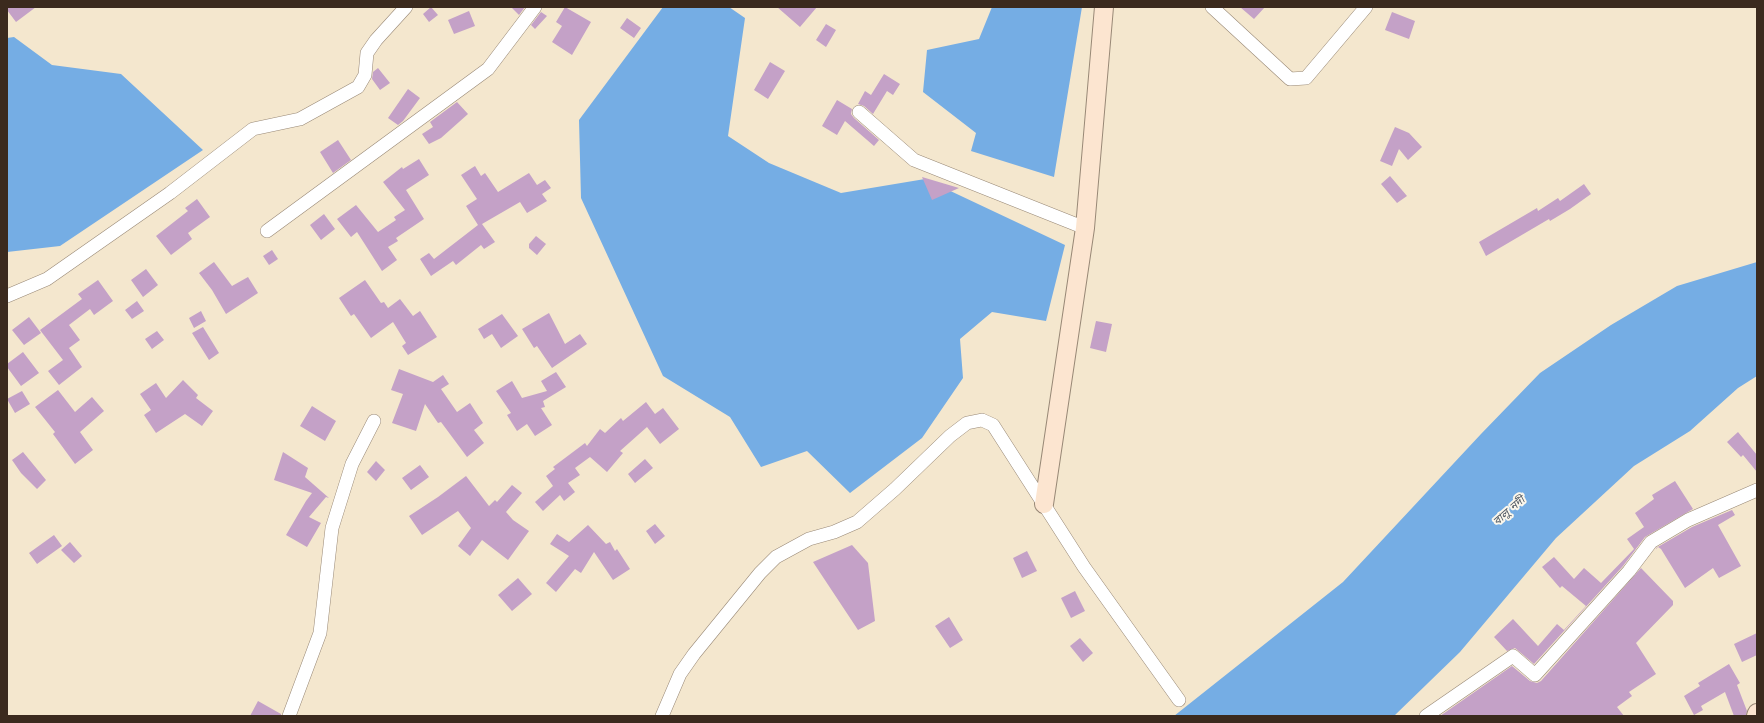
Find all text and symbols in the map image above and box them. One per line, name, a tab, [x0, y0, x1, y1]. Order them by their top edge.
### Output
water label: বালু নদী	[1491, 495, 1529, 529]

